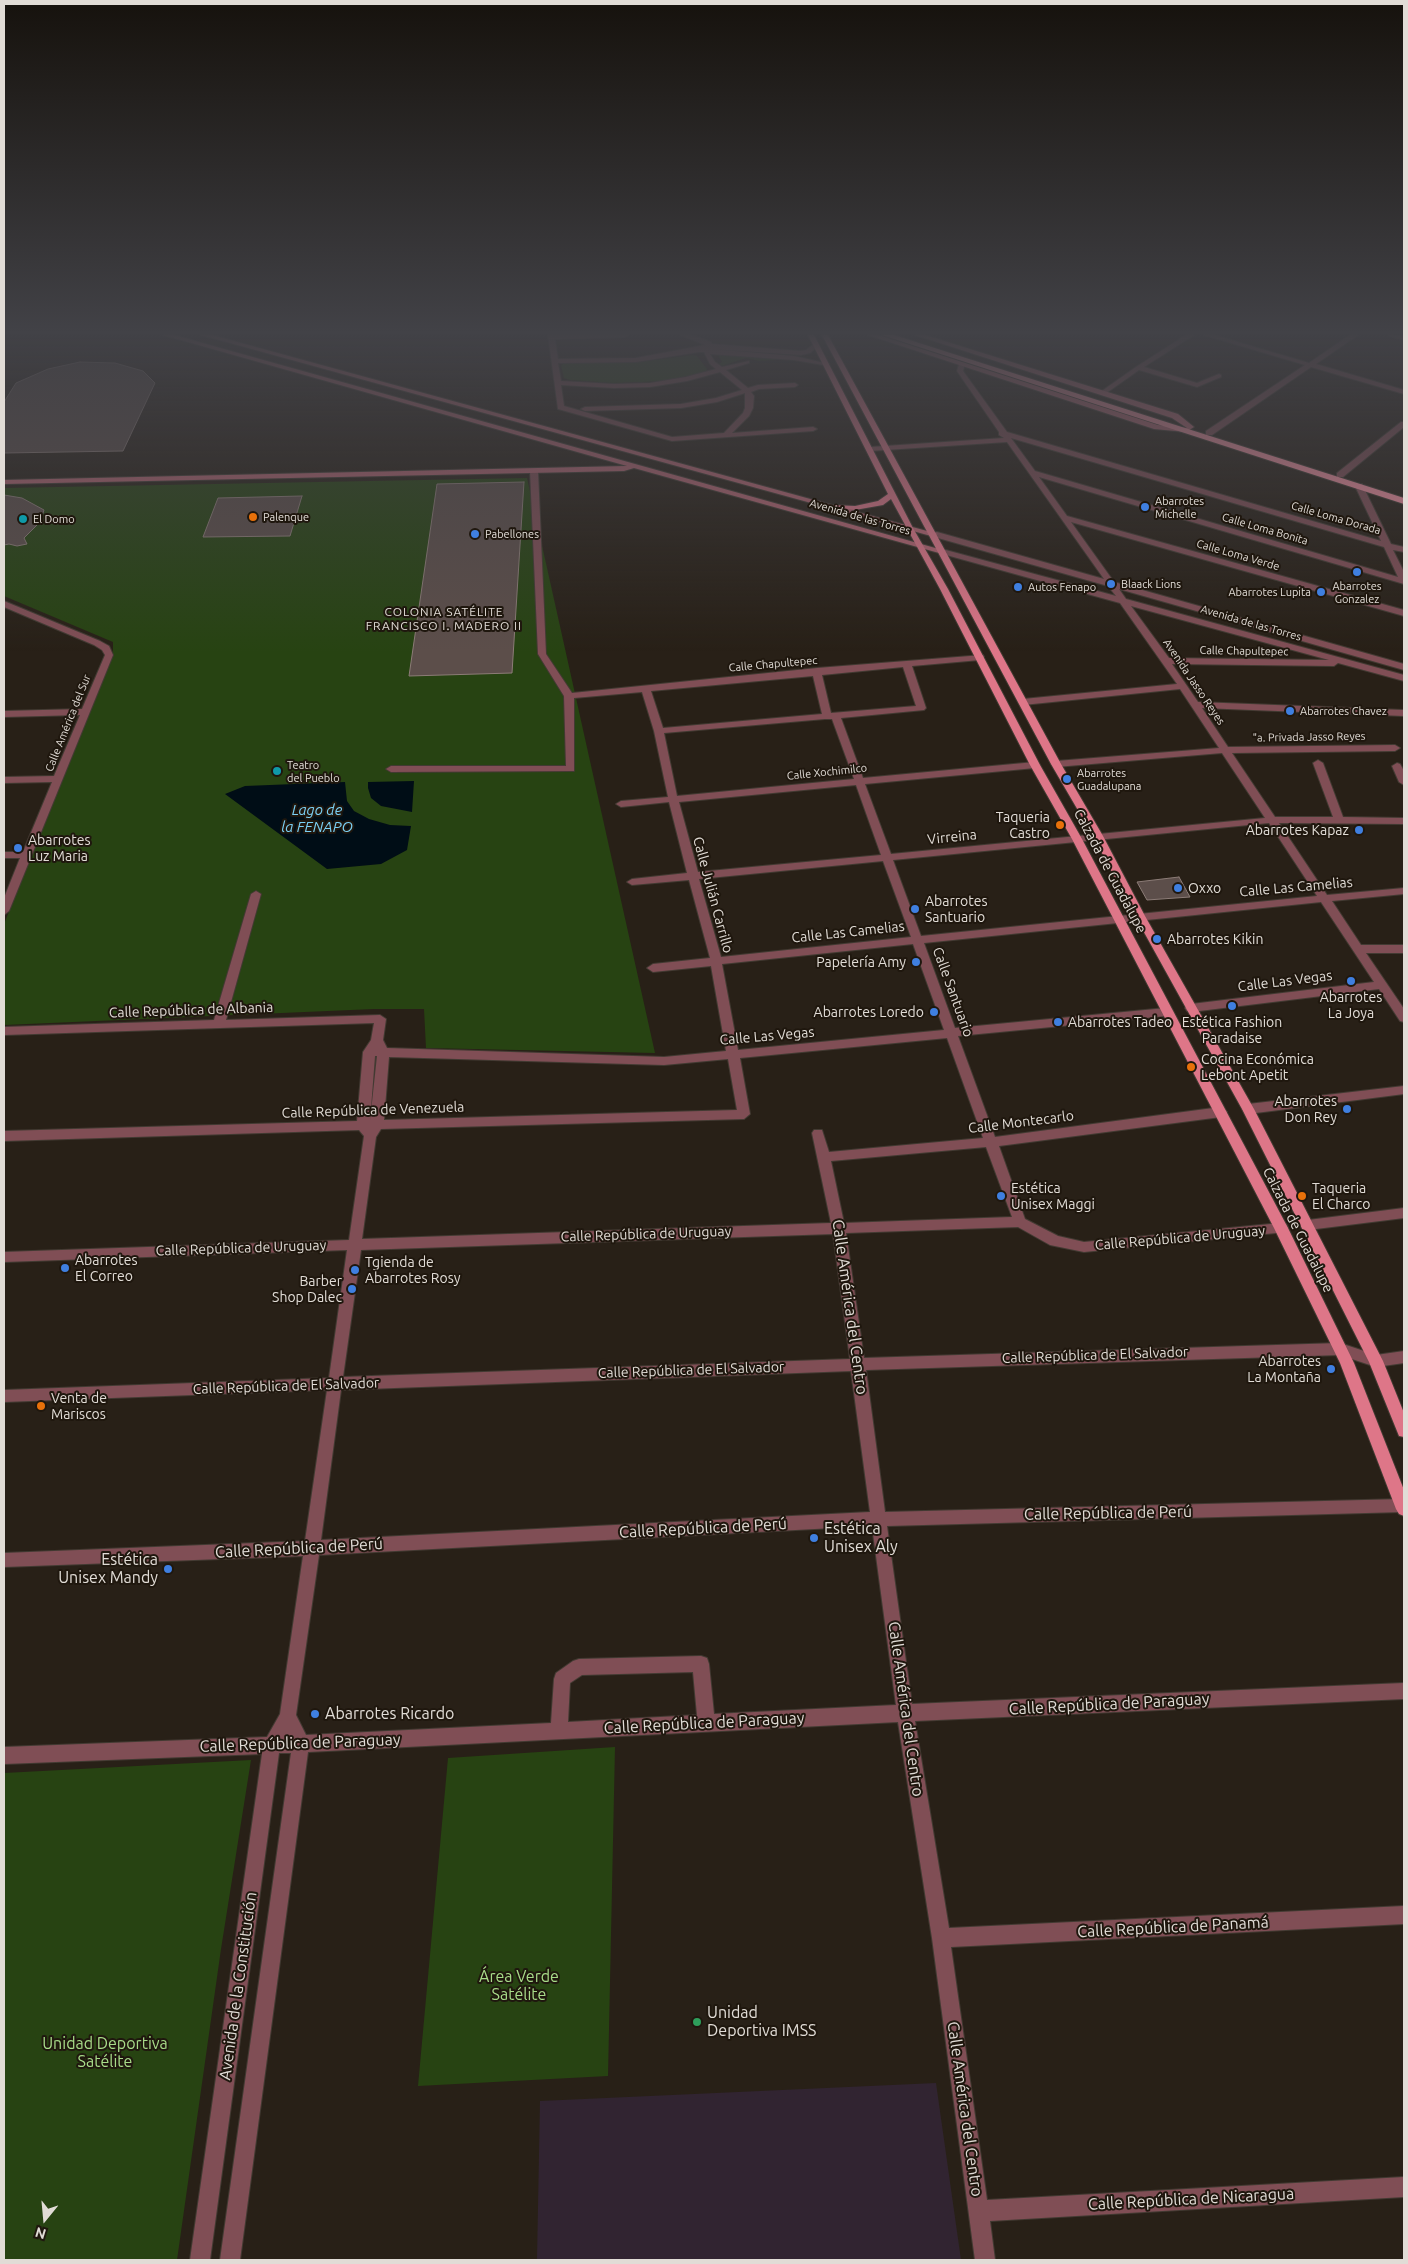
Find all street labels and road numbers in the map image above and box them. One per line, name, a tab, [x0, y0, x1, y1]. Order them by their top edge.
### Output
street label: Avenida de las Torres	[808, 496, 912, 538]
street label: Calle Loma Dorada	[1290, 499, 1382, 537]
street label: Calle Loma Bonita	[1221, 510, 1309, 548]
street label: Calle Loma Verde	[1195, 537, 1281, 573]
street label: Avenida de las Torres	[1199, 602, 1303, 644]
street label: Avenida Jasso Reyes	[1160, 637, 1228, 727]
street label: Calle Chapultepec	[1199, 644, 1289, 658]
street label: Calle Chapultepec	[728, 654, 818, 674]
street label: Calle América del Sur	[42, 672, 94, 774]
street label: "a. Privada Jasso Reyes	[1252, 729, 1366, 745]
street label: Calle Xochimilco	[786, 761, 868, 783]
street label: Calzada de Guadalupe	[1070, 806, 1150, 936]
street label: Virreina	[926, 826, 978, 848]
street label: Calle Julián Carrillo	[689, 835, 737, 955]
street label: Calle Las Camelias	[1239, 874, 1353, 900]
street label: Calle Las Camelias	[791, 918, 905, 946]
street label: Calle Santuario	[929, 945, 977, 1039]
street label: Calle Las Vegas	[1237, 967, 1333, 995]
street label: Calle República de Albania	[108, 999, 274, 1021]
street label: Calle Las Vegas	[719, 1023, 815, 1049]
street label: Calle República de Venezuela	[281, 1098, 465, 1122]
street label: Calle Montecarlo	[967, 1107, 1075, 1137]
street label: Calzada de Guadalupe	[1259, 1165, 1337, 1295]
street label: Calle América del Centro	[828, 1218, 872, 1396]
street label: Calle República de Uruguay	[1094, 1222, 1266, 1254]
street label: Calle República de Uruguay	[560, 1223, 732, 1245]
street label: Calle República de Uruguay	[155, 1237, 327, 1259]
street label: Calle República de El Salvador	[1001, 1343, 1189, 1367]
street label: Calle República de El Salvador	[597, 1358, 785, 1382]
street label: Calle República de El Salvador	[192, 1374, 380, 1398]
street label: Calle República de Perú	[1024, 1502, 1192, 1524]
street label: Calle República de Perú	[619, 1514, 787, 1542]
street label: Calle República de Perú	[215, 1534, 383, 1562]
street label: Calle América del Centro	[884, 1620, 928, 1798]
street label: Calle República de Paraguay	[1008, 1689, 1210, 1719]
street label: Calle República de Paraguay	[603, 1708, 805, 1738]
street label: Calle República de Paraguay	[199, 1730, 401, 1756]
street label: Avenida de la Constitución	[215, 1891, 261, 2081]
street label: Calle República de Panamá	[1077, 1912, 1269, 1942]
street label: Calle América del Centro	[943, 2020, 987, 2198]
street label: Calle República de Nicaragua	[1087, 2184, 1295, 2214]

